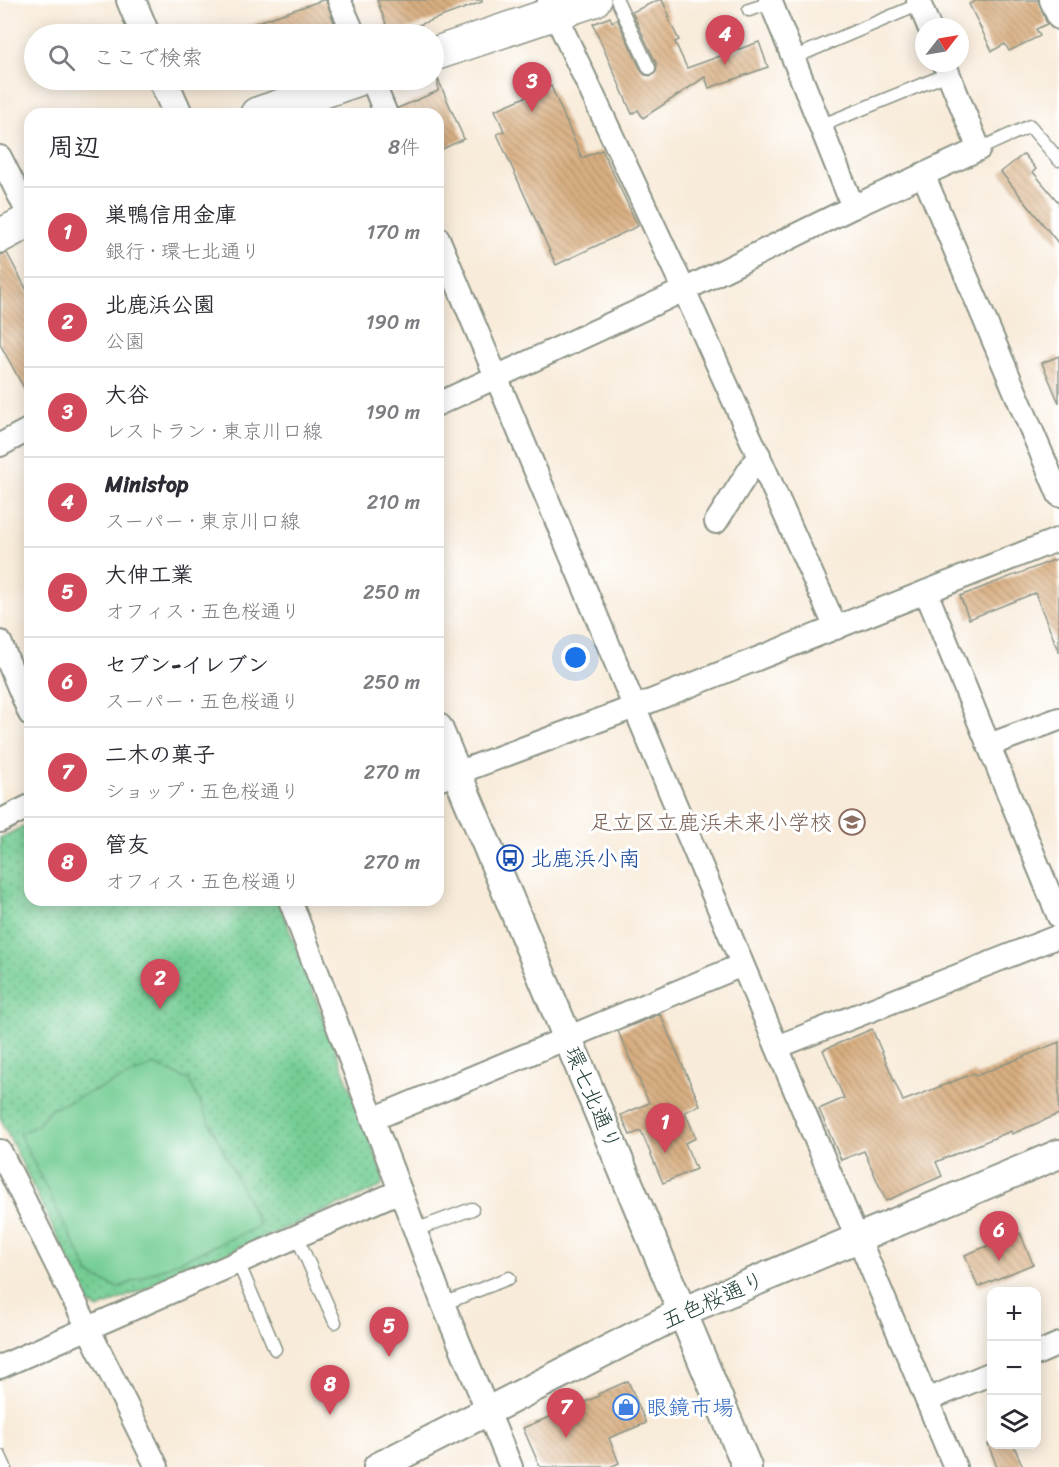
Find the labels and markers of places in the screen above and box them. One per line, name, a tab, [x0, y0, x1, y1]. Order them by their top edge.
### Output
pin: 4	[706, 16, 744, 65]
pin: 3	[512, 63, 552, 112]
place label: 足立区立鹿浜未来小学校	[590, 803, 832, 842]
school or university icon: 足立区立鹿浜未来小学校	[837, 807, 867, 837]
place label: 北鹿浜小南	[530, 839, 640, 878]
bus stop icon: 北鹿浜小南	[495, 843, 525, 873]
pin: 2	[140, 960, 180, 1009]
pin: 1	[646, 1104, 684, 1153]
pin: 6	[980, 1212, 1018, 1261]
pin: 5	[370, 1308, 408, 1357]
pin: 8	[310, 1366, 350, 1415]
pin: 7	[546, 1388, 586, 1438]
place label: 眼鏡市場	[646, 1388, 734, 1427]
shop icon: 眼鏡市場	[611, 1392, 641, 1422]

